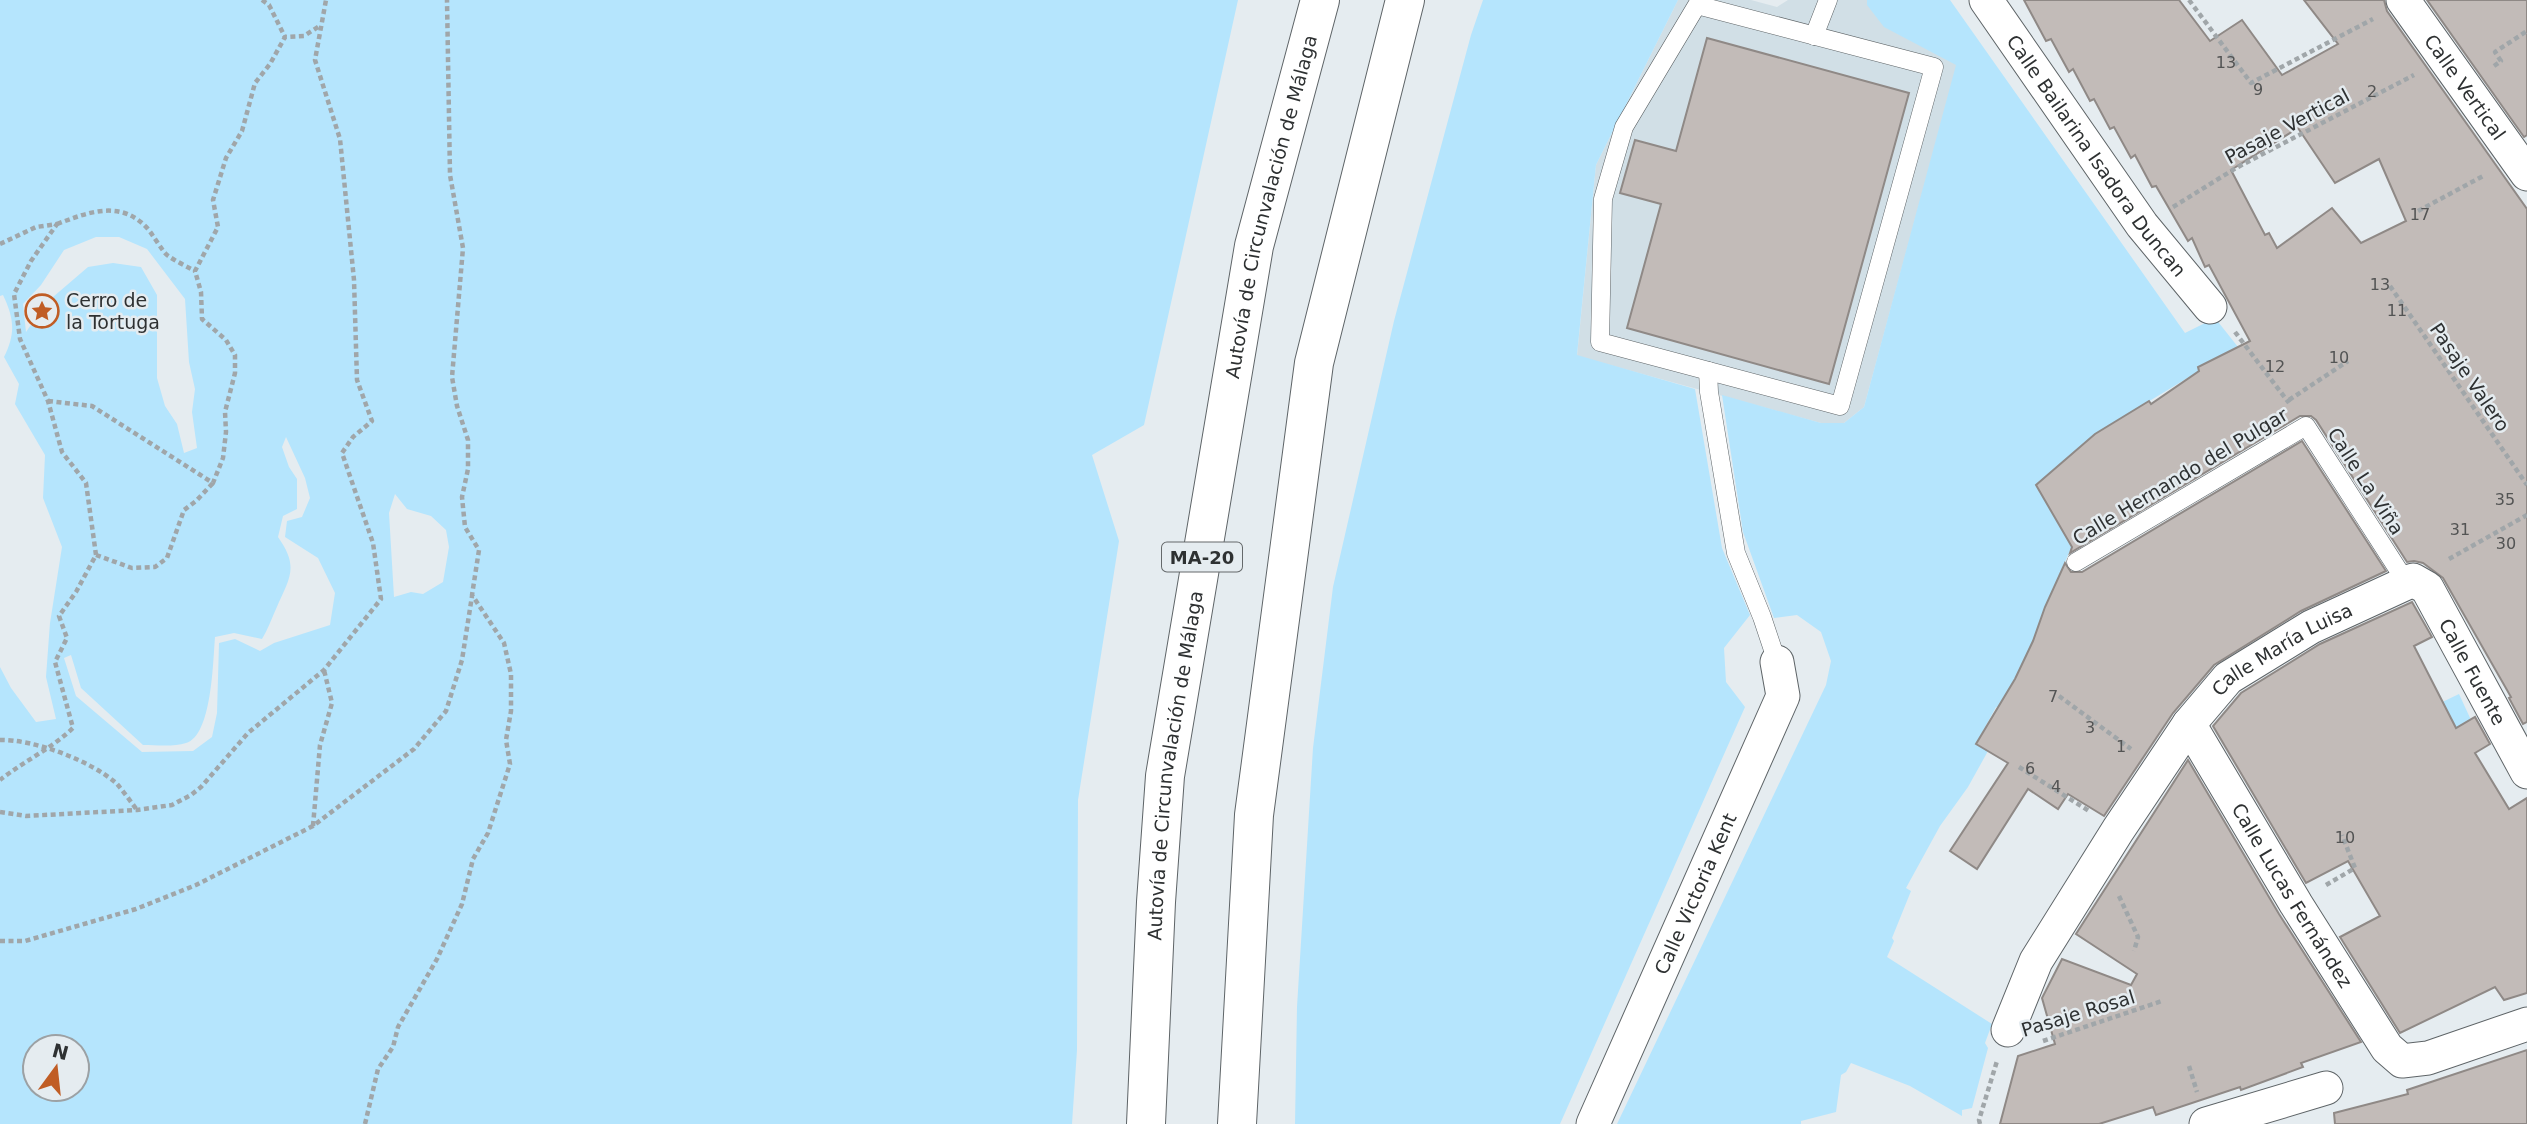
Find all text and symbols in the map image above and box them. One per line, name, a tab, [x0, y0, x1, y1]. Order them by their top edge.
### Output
street label: Calle Vertical	[2420, 30, 2510, 144]
street label: Calle Bailarina Isadora Duncan	[2003, 31, 2191, 281]
street label: Autovía de Circunvalación de Málaga	[1221, 32, 1321, 380]
house number: 13	[2216, 53, 2236, 72]
house number: 9	[2253, 80, 2263, 99]
house number: 2	[2367, 82, 2377, 101]
street label: Pasaje Vertical	[2221, 84, 2353, 168]
house number: 17	[2410, 205, 2430, 224]
house number: 13	[2370, 275, 2390, 294]
place label: Cerro de la Tortuga	[66, 289, 160, 333]
place icon: Cerro de la Tortuga	[23, 292, 61, 330]
house number: 11	[2387, 301, 2407, 320]
street label: Pasaje Valero	[2426, 319, 2514, 435]
house number: 10	[2329, 348, 2349, 367]
house number: 12	[2265, 357, 2285, 376]
street label: Calle Hernando del Pulgar	[2068, 403, 2292, 549]
street label: Calle La Viña	[2323, 423, 2409, 539]
house number: 35	[2495, 490, 2515, 509]
house number: 31	[2450, 520, 2470, 539]
house number: 30	[2496, 534, 2516, 553]
road number: MA-20	[1162, 542, 1242, 572]
street label: Autovía de Circunvalación de Málaga	[1143, 589, 1207, 941]
street label: Calle María Luisa	[2207, 598, 2356, 700]
street label: Calle Fuente	[2435, 615, 2510, 729]
house number: 7	[2048, 687, 2058, 706]
house number: 3	[2085, 718, 2095, 737]
house number: 1	[2116, 737, 2126, 756]
house number: 6	[2025, 759, 2035, 778]
house number: 4	[2051, 777, 2061, 796]
street label: Calle Lucas Fernández	[2228, 799, 2357, 992]
street label: Calle Victoria Kent	[1650, 810, 1741, 978]
house number: 10	[2335, 828, 2355, 847]
street label: Pasaje Rosal	[2019, 985, 2137, 1041]
north arrow	[21, 1033, 91, 1103]
text: N	[50, 1039, 71, 1064]

